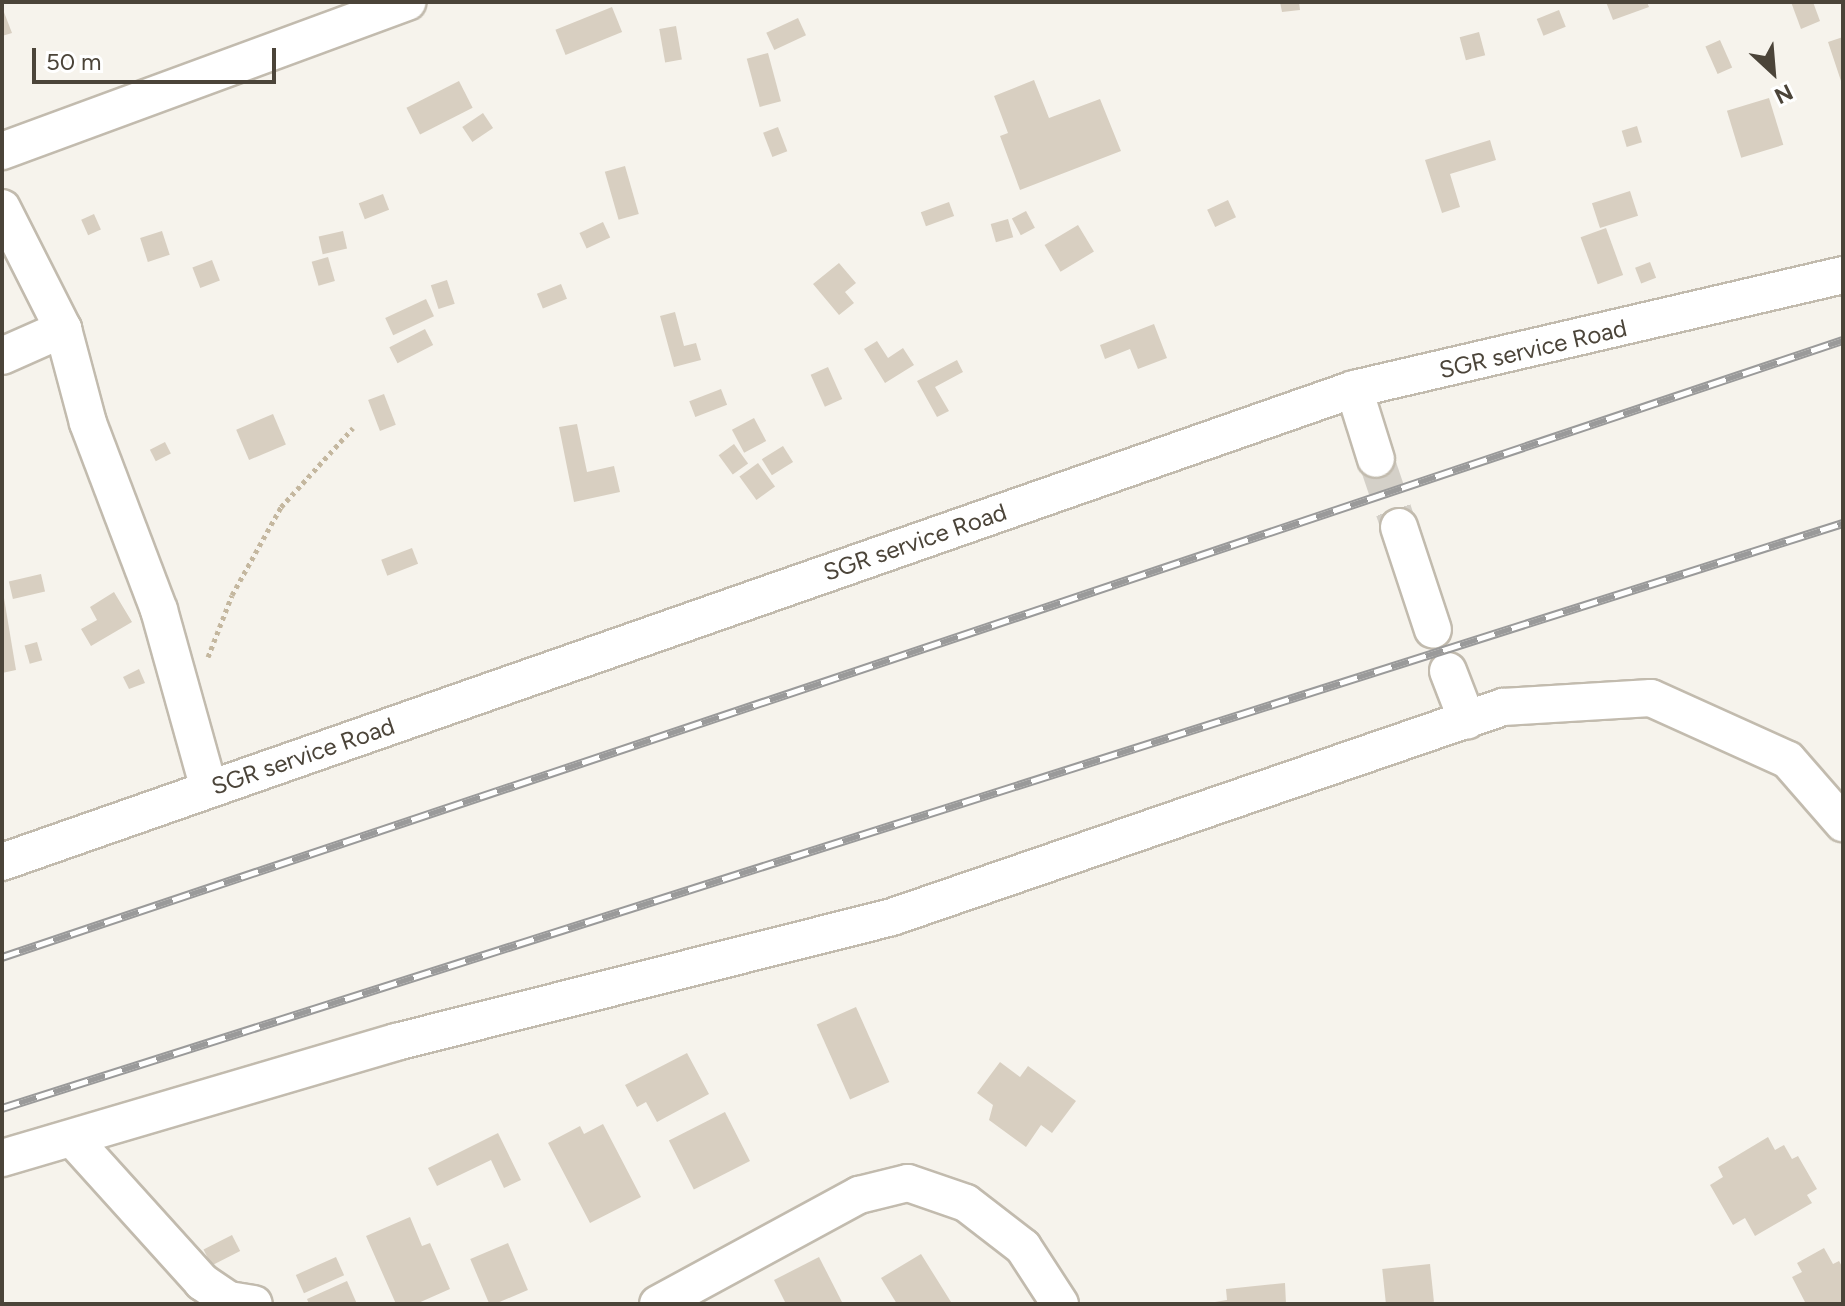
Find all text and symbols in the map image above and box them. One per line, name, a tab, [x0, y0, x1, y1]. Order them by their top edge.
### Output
scale bar	[36, 32, 280, 82]
north arrow	[1733, 32, 1813, 112]
text: 50 m	[46, 47, 102, 76]
text: N	[1770, 78, 1797, 110]
street label: SGR service Road	[1436, 313, 1630, 385]
street label: SGR service Road	[820, 497, 1010, 587]
street label: SGR service Road	[208, 711, 398, 801]

